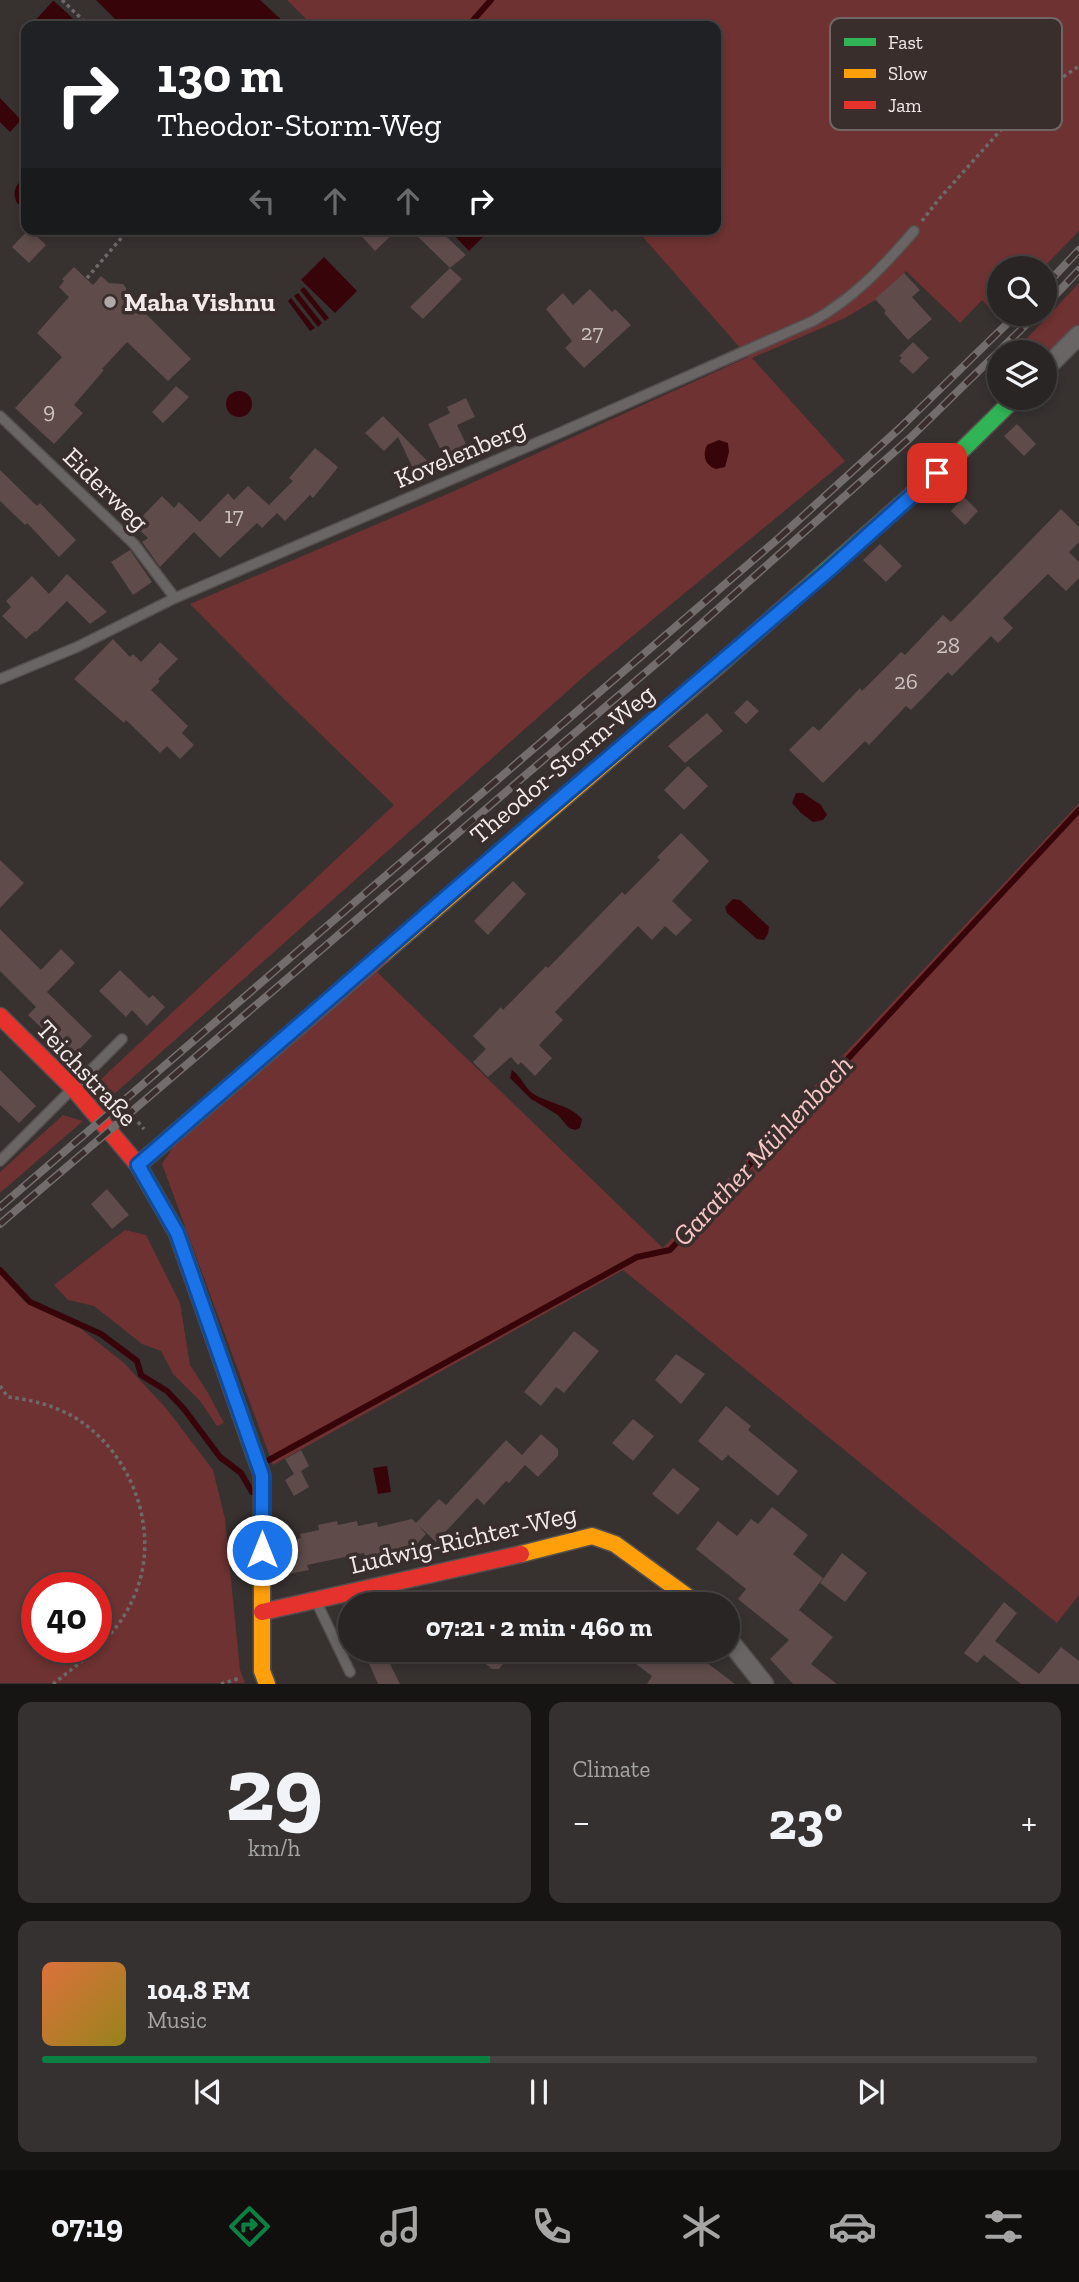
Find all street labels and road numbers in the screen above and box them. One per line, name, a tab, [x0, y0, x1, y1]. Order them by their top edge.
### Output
street label: Kovelenberg	[390, 411, 530, 495]
street label: Eiderweg	[57, 441, 155, 537]
street label: Theodor-Storm-Weg	[463, 677, 661, 851]
street label: Teichstraße	[30, 1013, 144, 1133]
street label: Ludwig-Richter-Weg	[346, 1497, 580, 1581]

